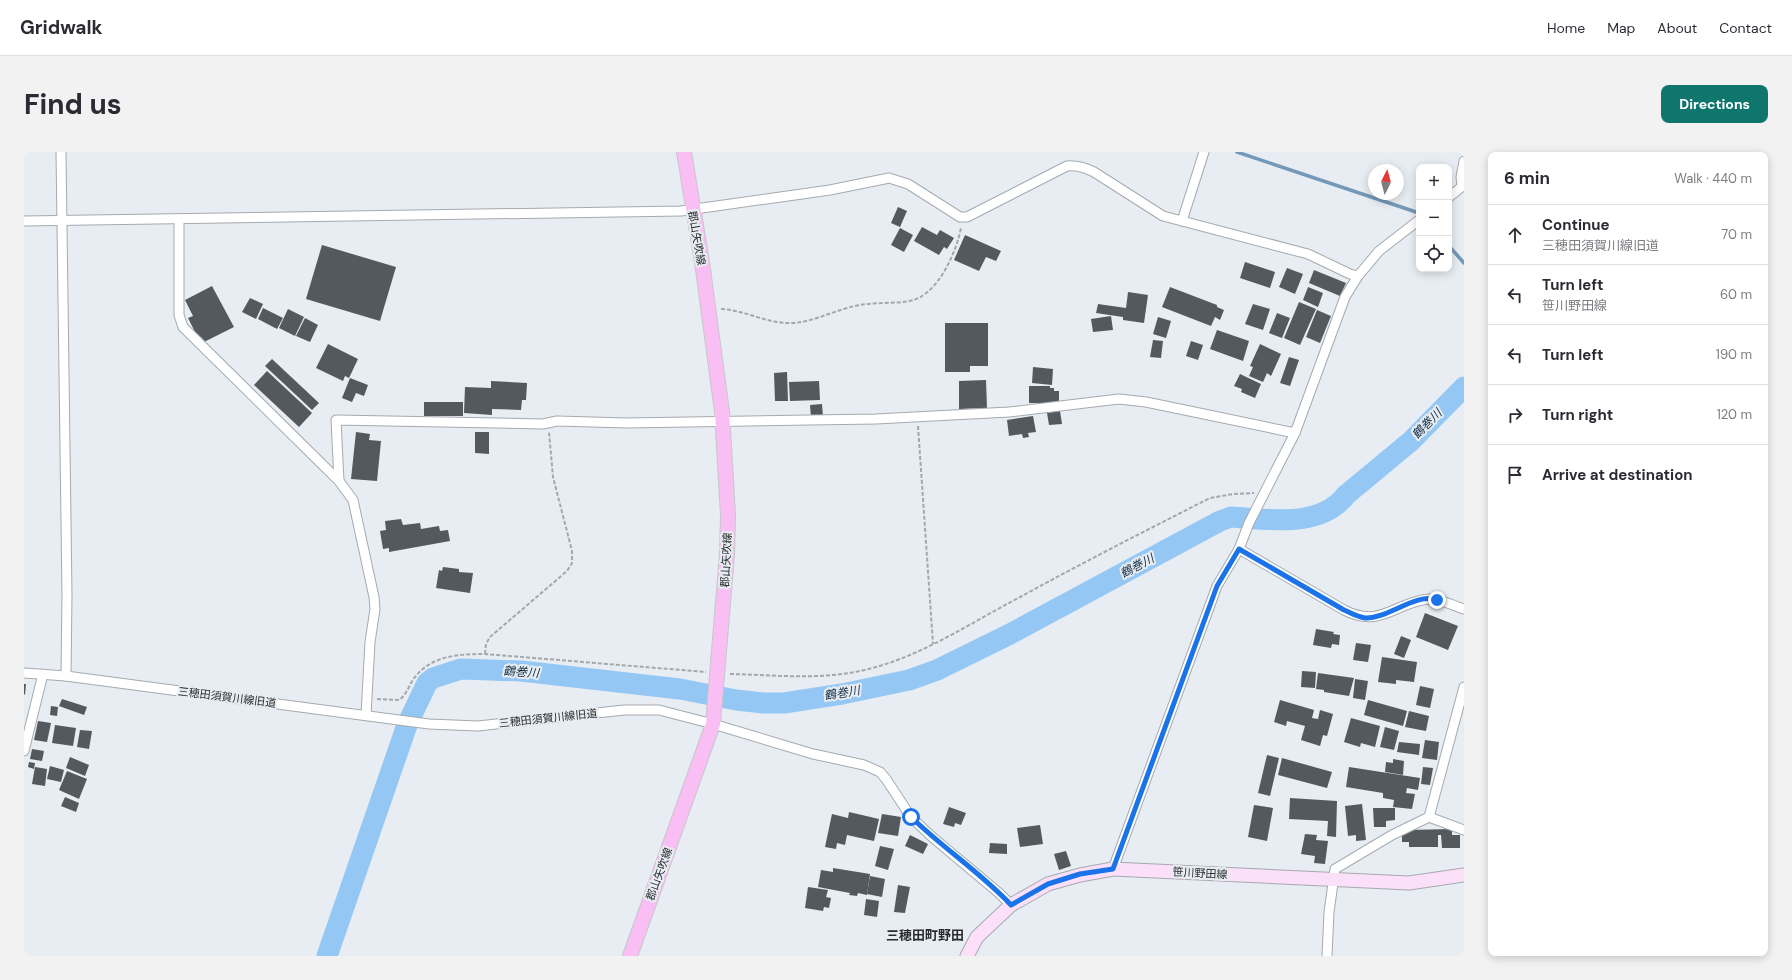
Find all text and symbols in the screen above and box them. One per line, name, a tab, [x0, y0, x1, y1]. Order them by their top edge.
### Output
text: Gridwalk	[20, 15, 102, 40]
text: Home	[1547, 19, 1585, 37]
text: Map	[1607, 19, 1635, 37]
text: About	[1657, 19, 1697, 37]
text: Contact	[1719, 19, 1772, 37]
button: Directions	[1661, 85, 1768, 123]
text: Find us	[24, 86, 122, 123]
north arrow	[1368, 164, 1404, 200]
map controls	[1416, 164, 1452, 272]
button: +	[1416, 164, 1452, 200]
text: 6 min	[1504, 167, 1550, 189]
text: Walk · 440 m	[1674, 170, 1752, 187]
button: −	[1416, 200, 1452, 236]
street label: 郡山矢吹線	[685, 210, 709, 266]
text: Continue	[1542, 215, 1610, 235]
icon: ahead	[1504, 224, 1526, 246]
text: 70 m	[1721, 226, 1752, 243]
button: locate	[1416, 236, 1452, 272]
text: 三穂田須賀川線旧道	[1542, 237, 1659, 254]
text: Turn left	[1542, 275, 1603, 295]
icon: left	[1504, 284, 1526, 306]
text: 60 m	[1720, 286, 1752, 303]
text: 笹川野田線	[1542, 297, 1607, 314]
icon: left	[1504, 344, 1526, 366]
text: Turn left	[1542, 345, 1603, 365]
text: 190 m	[1716, 346, 1752, 363]
water label: 鶴巻川	[1409, 404, 1447, 442]
icon: right	[1504, 404, 1526, 426]
text: Turn right	[1542, 405, 1613, 425]
text: 120 m	[1717, 406, 1752, 423]
icon: arrive	[1504, 464, 1526, 486]
text: Arrive at destination	[1542, 465, 1693, 485]
street label: 郡山矢吹線	[718, 532, 734, 588]
water label: 鶴巻川	[1117, 550, 1158, 582]
route end	[1428, 591, 1446, 609]
water label: 鶴巻川	[502, 663, 542, 681]
water label: 鶴巻川	[823, 682, 863, 704]
street label: 三穂田須賀川線旧道	[177, 684, 277, 710]
street label: 三穂田須賀川線旧道	[498, 706, 598, 730]
route start	[902, 808, 920, 826]
street label: 郡山矢吹線	[643, 846, 675, 902]
street label: 笹川野田線	[1172, 865, 1228, 881]
district label: 三穂田町野田	[886, 927, 964, 944]

